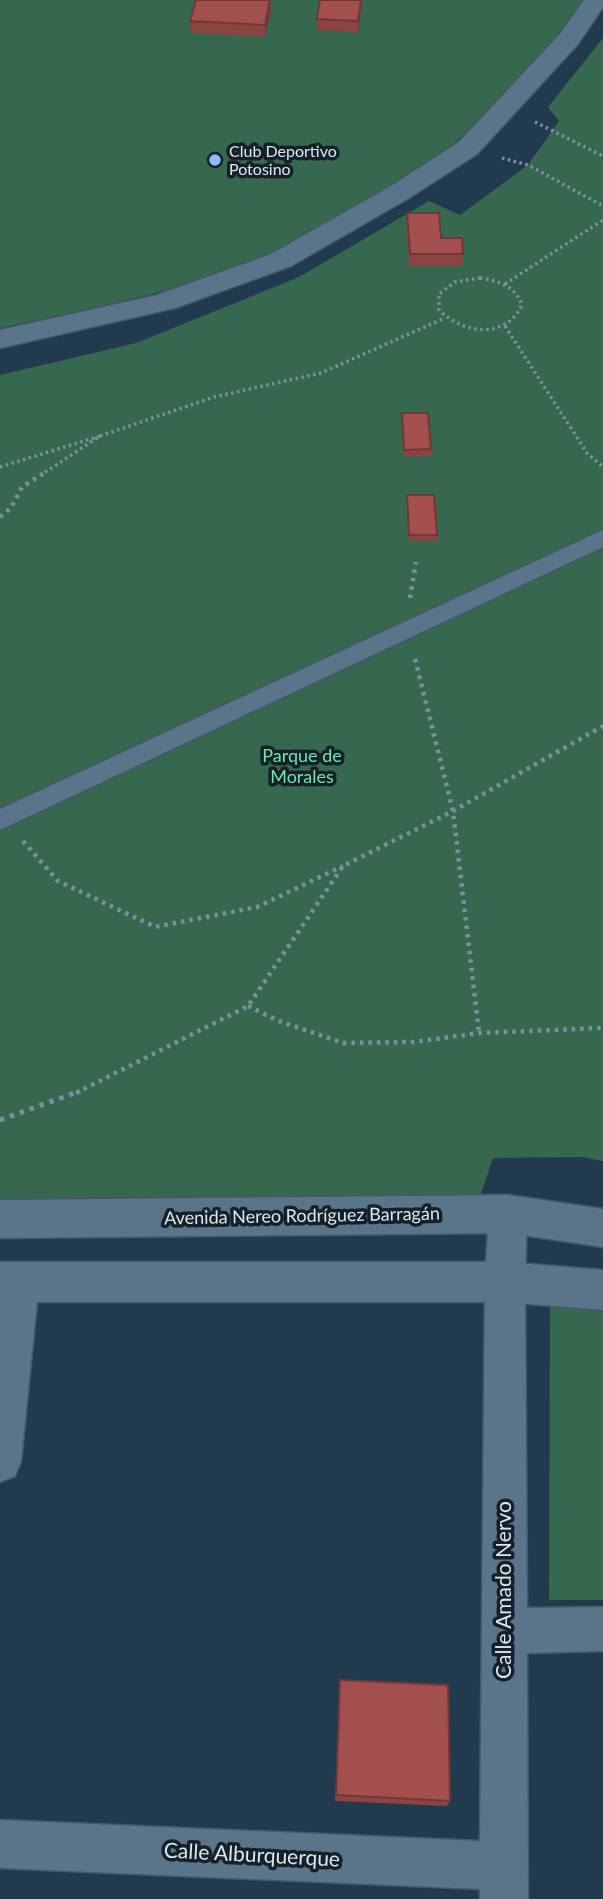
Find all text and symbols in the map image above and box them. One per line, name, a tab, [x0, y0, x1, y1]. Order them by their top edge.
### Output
place label: Club Deportivo Potosino	[229, 141, 337, 178]
marker: Club Deportivo Potosino	[207, 152, 223, 168]
park label: Parque de Morales	[262, 744, 342, 787]
street label: Avenida Nereo Rodríguez Barragán	[164, 1202, 440, 1228]
street label: Calle Amado Nervo	[490, 1501, 515, 1679]
street label: Calle Alburquerque	[163, 1836, 341, 1871]

